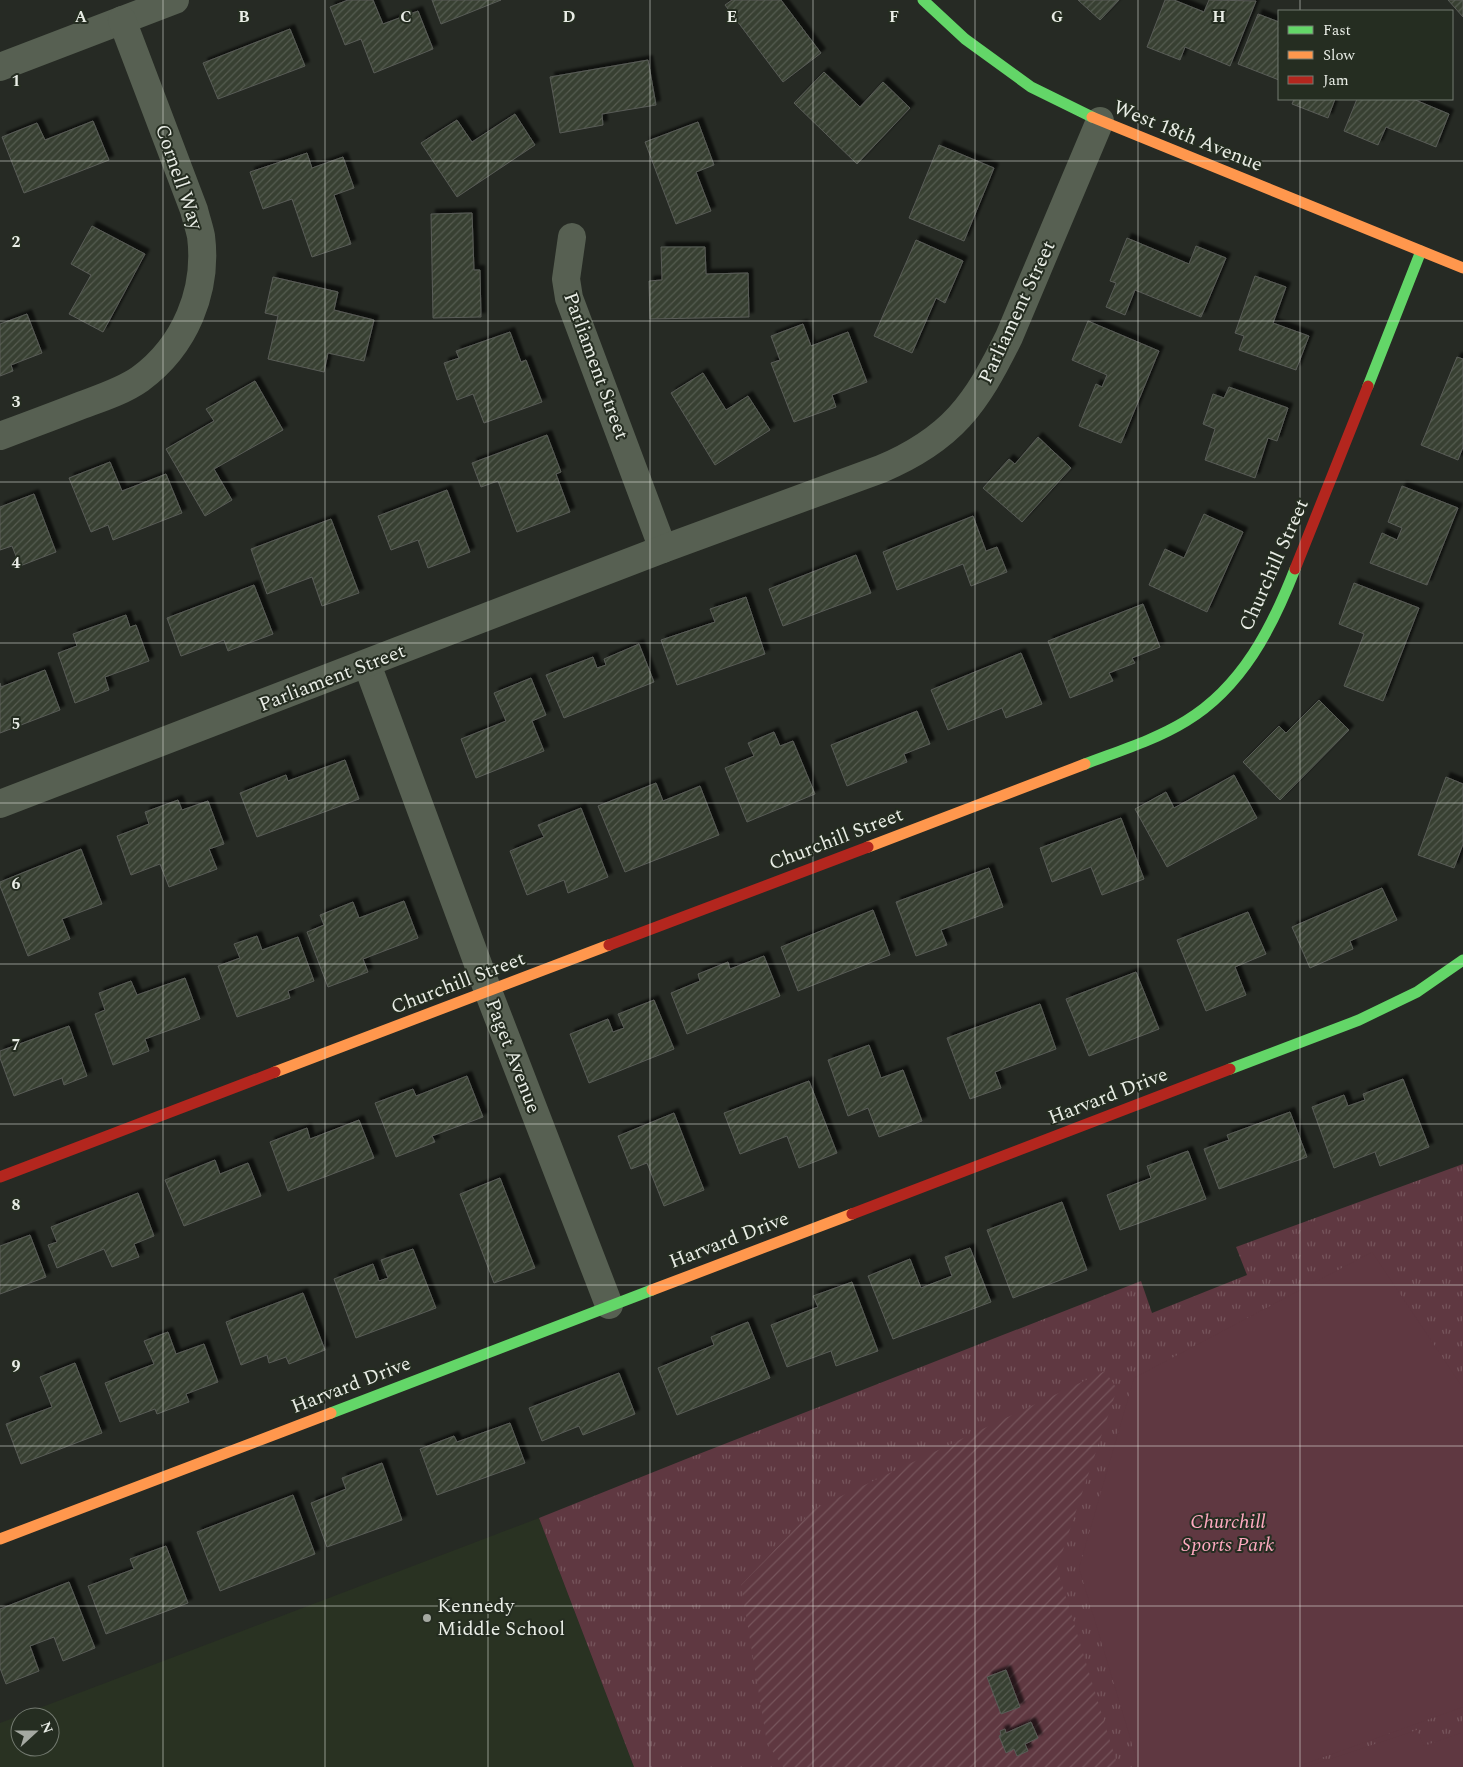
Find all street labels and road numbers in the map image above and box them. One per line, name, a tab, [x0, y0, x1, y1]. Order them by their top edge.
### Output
street label: West 18th Avenue	[1109, 92, 1267, 180]
street label: Cornell Way	[147, 120, 212, 235]
street label: Parliament Street	[971, 235, 1063, 389]
street label: Parliament Street	[555, 288, 637, 444]
street label: Churchill Street	[1231, 494, 1317, 636]
street label: Parliament Street	[254, 636, 410, 720]
street label: Churchill Street	[764, 800, 908, 878]
street label: Churchill Street	[386, 944, 530, 1022]
street label: Paget Avenue	[477, 994, 549, 1118]
street label: Harvard Drive	[1044, 1059, 1172, 1133]
street label: Harvard Drive	[665, 1203, 793, 1277]
street label: Harvard Drive	[287, 1348, 415, 1422]

